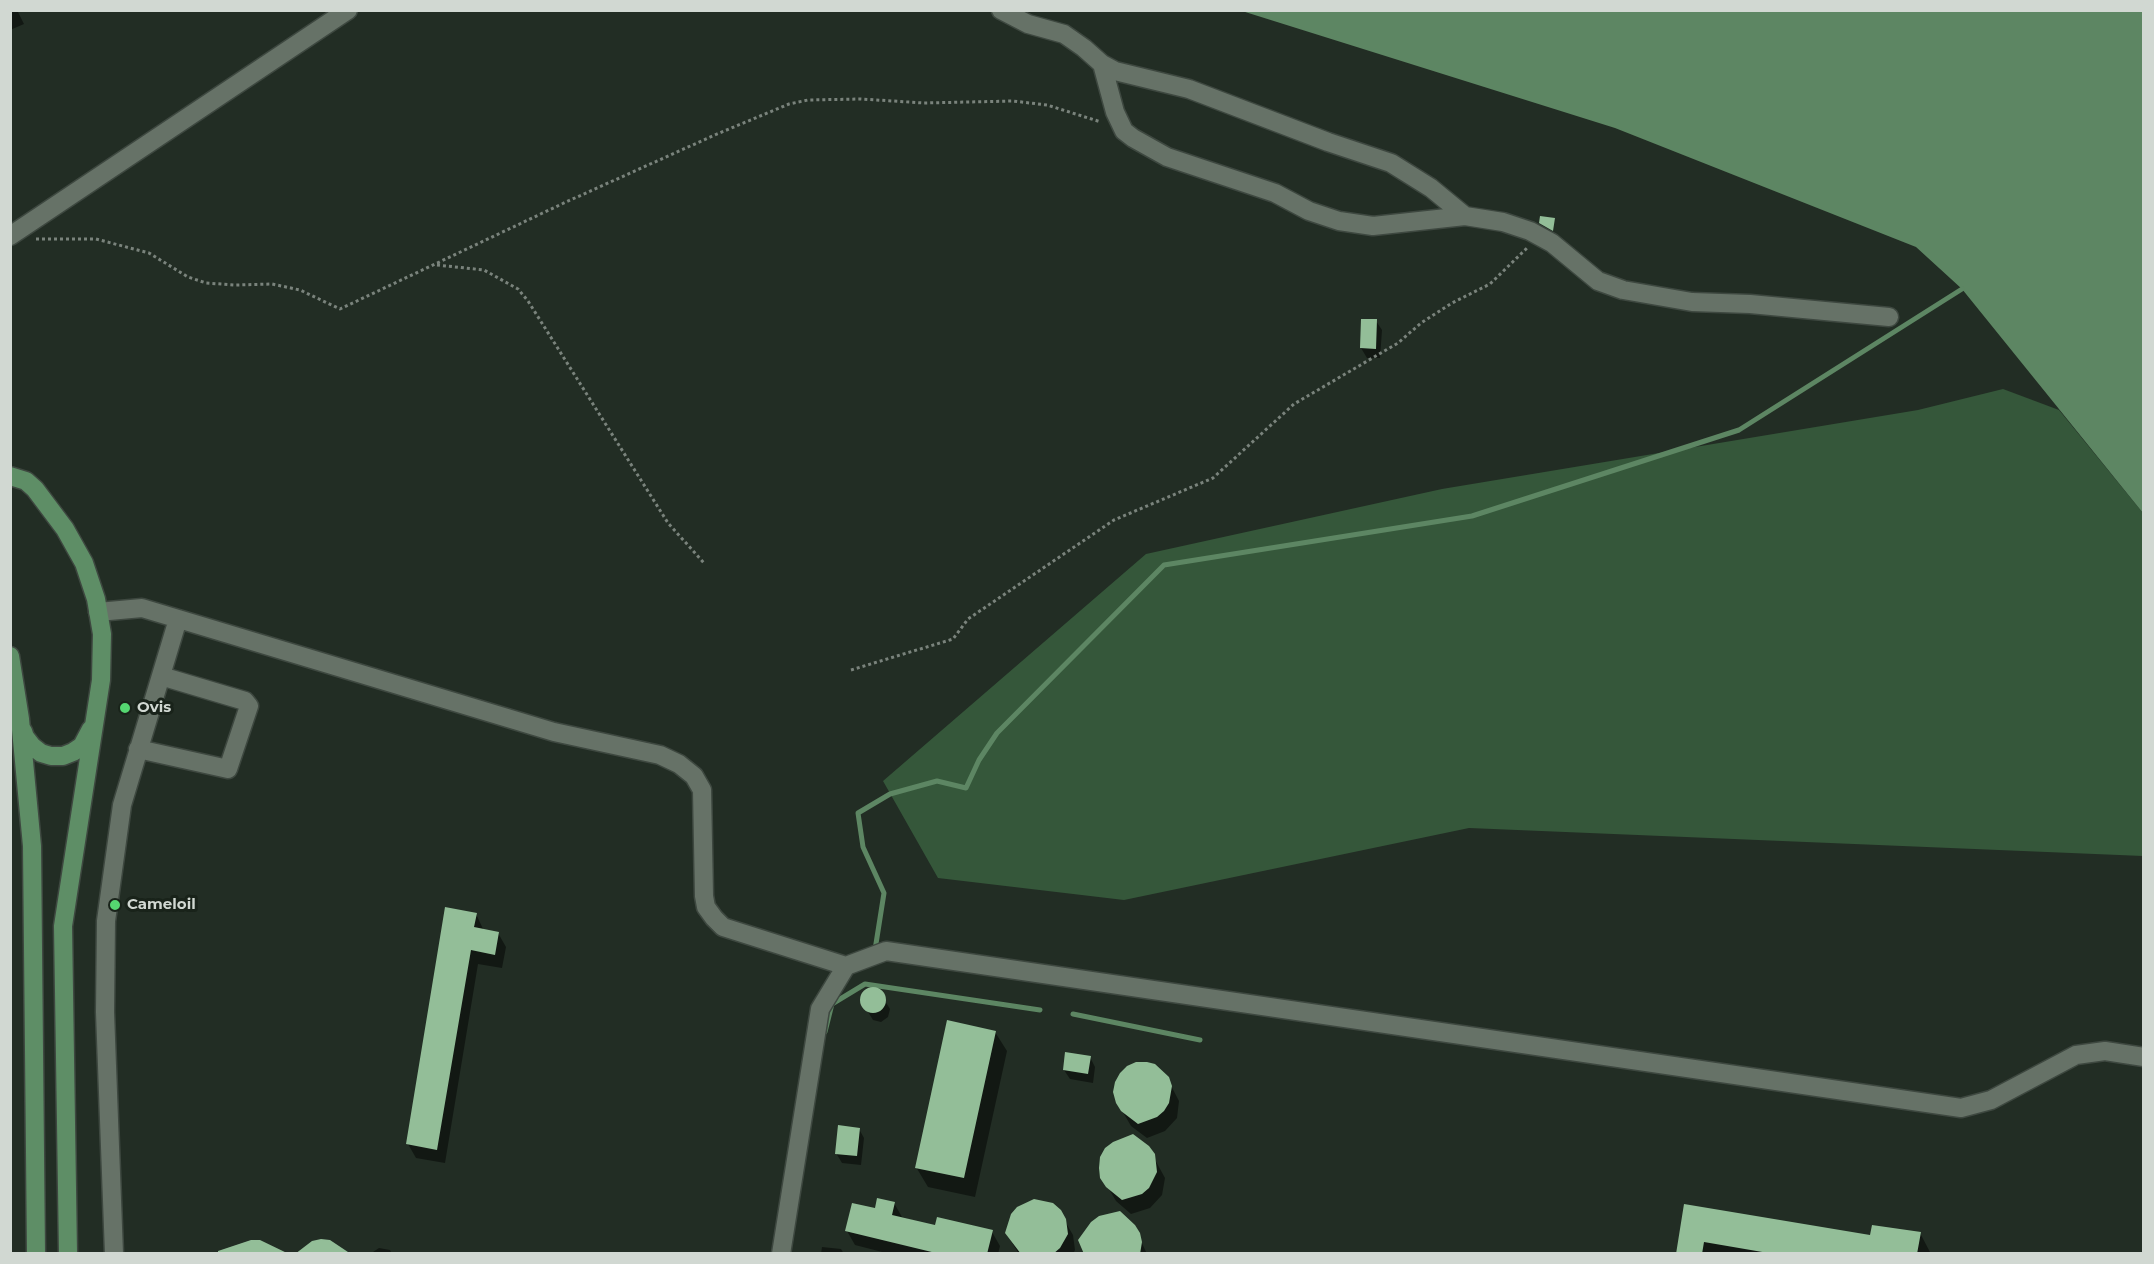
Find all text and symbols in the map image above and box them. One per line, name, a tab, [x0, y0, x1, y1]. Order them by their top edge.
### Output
place label: Ovis	[137, 699, 171, 717]
marker: Ovis	[118, 701, 132, 715]
place label: Cameloil	[127, 896, 196, 914]
marker: Cameloil	[108, 898, 122, 912]

